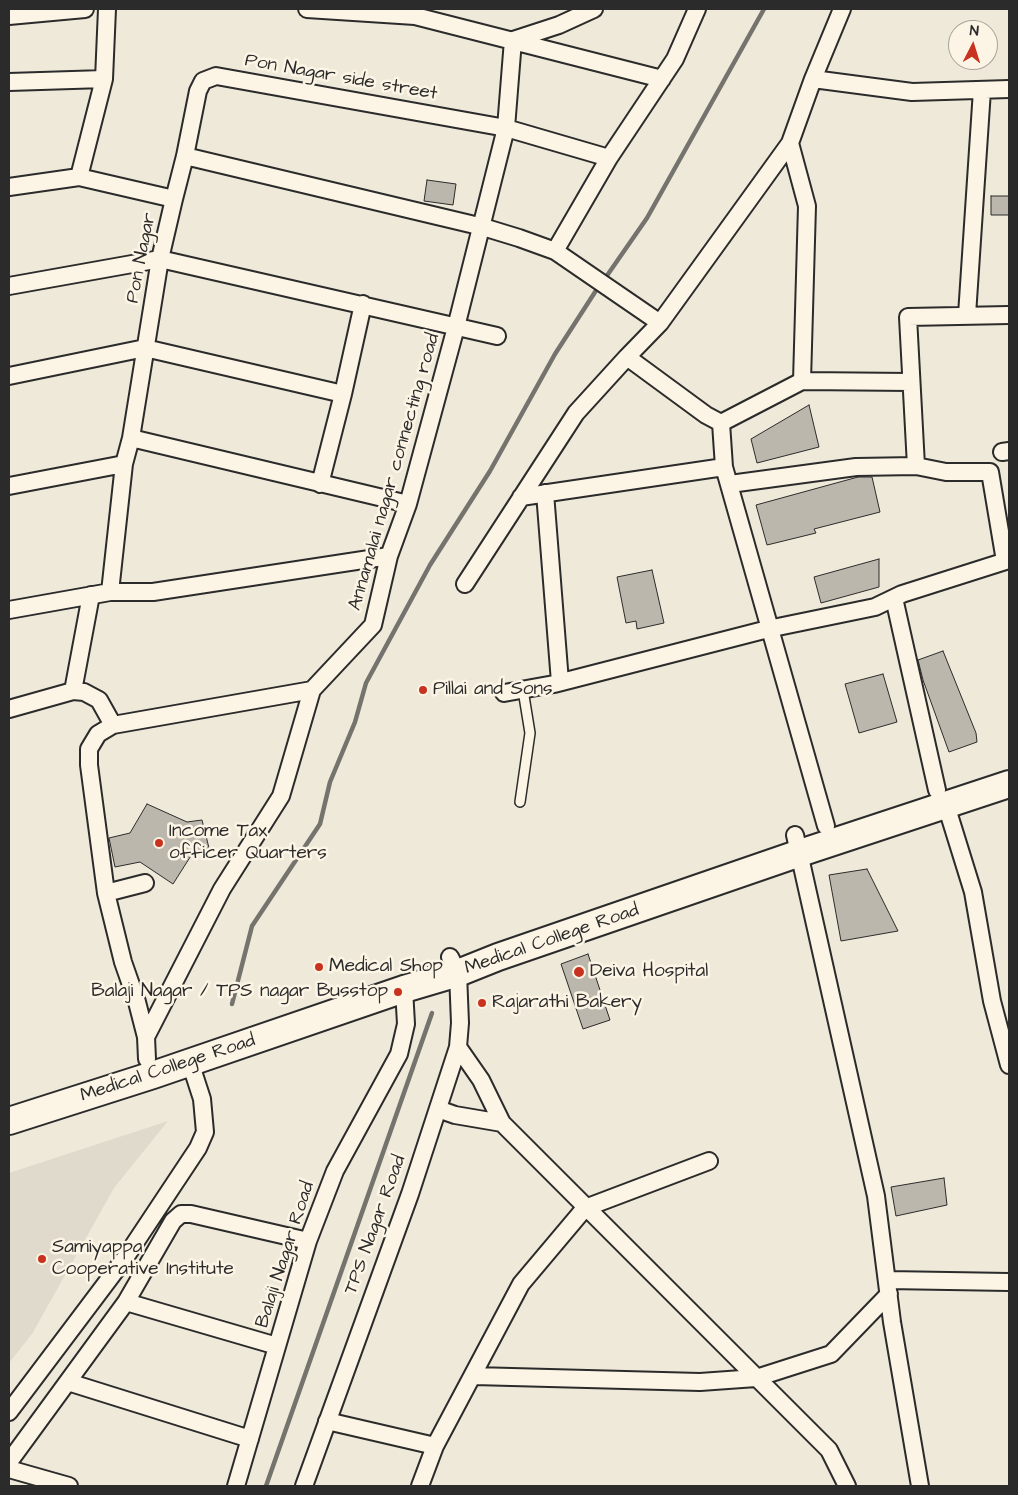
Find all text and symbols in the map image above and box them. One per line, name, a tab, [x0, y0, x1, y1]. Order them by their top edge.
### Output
north arrow	[948, 20, 998, 70]
text: N	[969, 21, 979, 41]
street label: Pon Nagar side street	[243, 50, 439, 106]
street label: Pon Nagar	[122, 211, 162, 305]
street label: Annamalai nagar connecting road	[344, 331, 446, 613]
place label: Pillai and Sons	[433, 679, 553, 701]
marker: Pillai and Sons	[417, 684, 429, 696]
place label: Income Tax officer Quarters	[169, 821, 327, 865]
marker: Income Tax officer Quarters	[153, 837, 165, 849]
street label: Medical College Road	[462, 899, 642, 981]
place label: Medical Shop	[329, 956, 443, 978]
marker: Medical Shop	[313, 961, 325, 973]
place label: Deiva Hospital	[590, 961, 708, 983]
marker: Deiva Hospital	[572, 965, 586, 979]
place label: Balaji Nagar / TPS nagar Busstop	[91, 981, 388, 1003]
marker: Balaji Nagar / TPS nagar Busstop	[392, 986, 404, 998]
place label: Rajarathi Bakery	[492, 992, 642, 1014]
marker: Rajarathi Bakery	[476, 997, 488, 1009]
street label: Medical College Road	[78, 1030, 258, 1108]
street label: TPS Nagar Road	[340, 1152, 412, 1298]
street label: Balaji Nagar Road	[252, 1179, 320, 1331]
place label: Samiyappa Cooperative Institute	[52, 1237, 234, 1281]
marker: Samiyappa Cooperative Institute	[36, 1253, 48, 1265]

